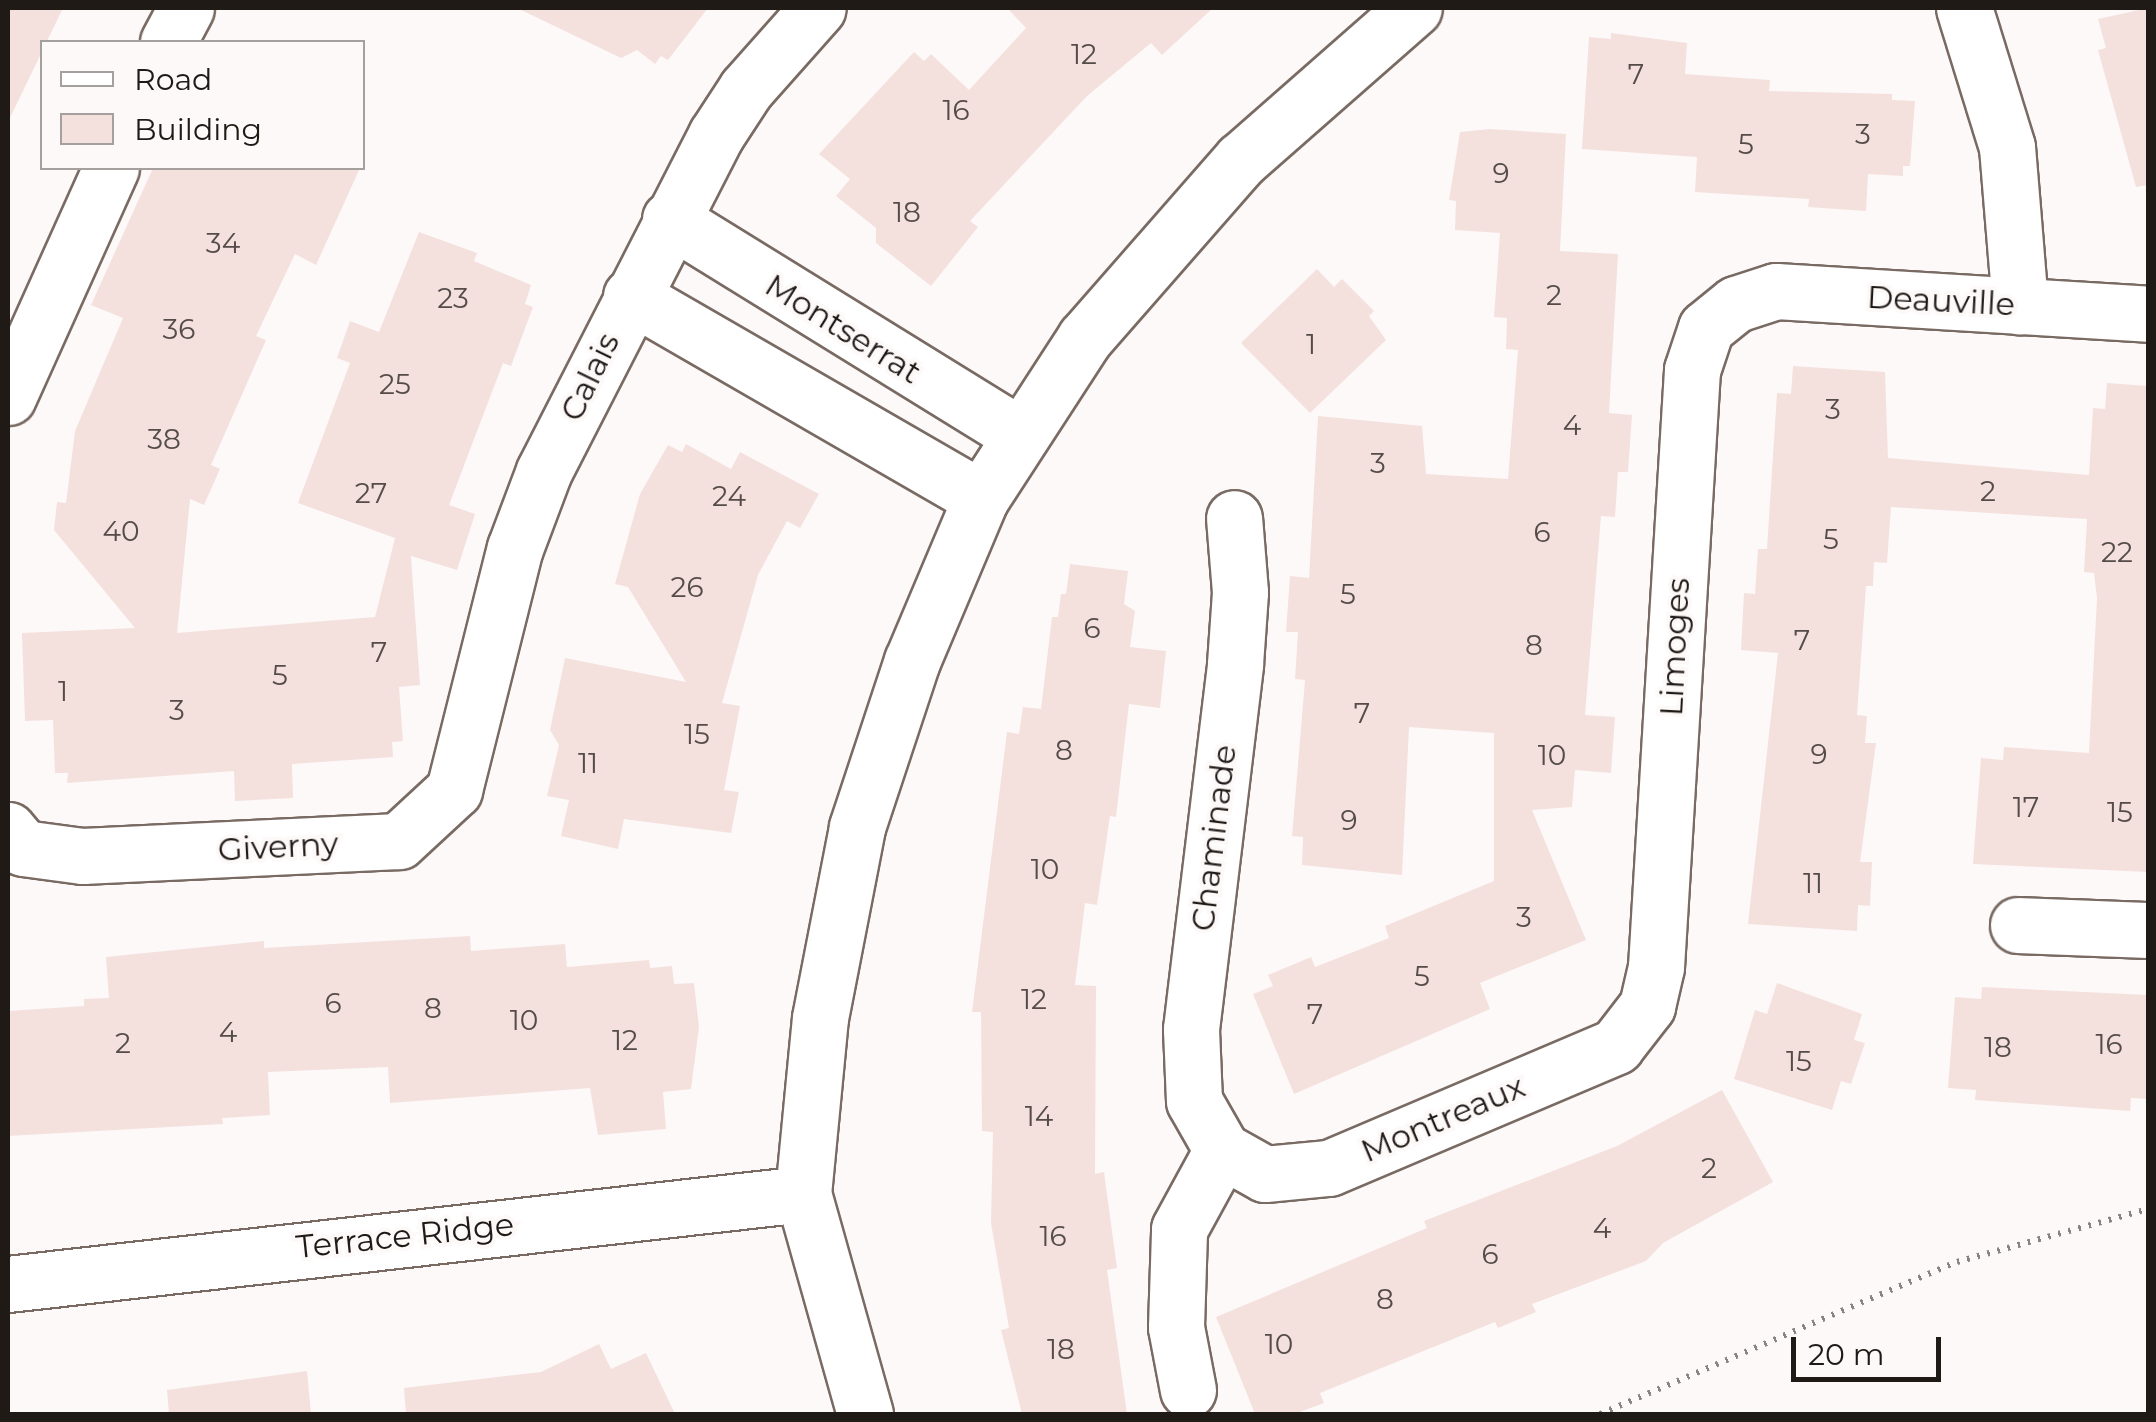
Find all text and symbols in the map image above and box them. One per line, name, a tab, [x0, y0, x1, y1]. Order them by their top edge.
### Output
house number: 12	[1071, 37, 1097, 71]
legend	[40, 40, 365, 170]
house number: 7	[1628, 57, 1644, 91]
text: Road	[134, 61, 212, 98]
house number: 16	[942, 93, 970, 127]
text: Building	[134, 111, 262, 148]
house number: 3	[1855, 117, 1871, 151]
house number: 5	[1738, 127, 1754, 161]
house number: 9	[1492, 156, 1510, 190]
house number: 18	[893, 195, 921, 229]
house number: 34	[206, 226, 240, 260]
street label: Montserrat	[758, 266, 928, 392]
house number: 2	[1546, 278, 1562, 312]
street label: Deauville	[1866, 278, 2016, 324]
house number: 23	[437, 281, 469, 315]
house number: 36	[163, 312, 195, 346]
street label: Calais	[552, 327, 628, 427]
house number: 1	[1306, 327, 1316, 361]
house number: 25	[379, 367, 411, 401]
house number: 3	[1825, 392, 1841, 426]
house number: 4	[1563, 408, 1581, 442]
house number: 38	[147, 422, 181, 456]
house number: 3	[1370, 446, 1386, 480]
house number: 2	[1980, 474, 1996, 508]
house number: 27	[355, 476, 387, 510]
house number: 24	[712, 479, 746, 513]
house number: 40	[102, 514, 140, 548]
house number: 6	[1533, 515, 1551, 549]
house number: 5	[1823, 522, 1839, 556]
house number: 22	[2101, 535, 2133, 569]
house number: 26	[671, 570, 703, 604]
house number: 5	[1340, 577, 1356, 611]
street label: Limoges	[1652, 577, 1698, 717]
house number: 6	[1083, 611, 1101, 645]
house number: 7	[1794, 623, 1810, 657]
house number: 8	[1525, 628, 1543, 662]
house number: 7	[371, 635, 387, 669]
house number: 5	[272, 658, 288, 692]
house number: 1	[58, 674, 68, 708]
house number: 3	[169, 693, 185, 727]
house number: 7	[1354, 696, 1370, 730]
house number: 15	[684, 717, 710, 751]
house number: 8	[1055, 733, 1073, 767]
house number: 9	[1810, 737, 1828, 771]
house number: 10	[1538, 738, 1566, 772]
street label: Chaminade	[1184, 743, 1244, 933]
house number: 11	[578, 746, 598, 780]
house number: 17	[2013, 790, 2039, 824]
house number: 15	[2107, 795, 2133, 829]
house number: 9	[1340, 803, 1358, 837]
street label: Giverny	[217, 825, 339, 869]
house number: 10	[1031, 852, 1059, 886]
house number: 11	[1803, 866, 1823, 900]
house number: 3	[1516, 900, 1532, 934]
house number: 5	[1414, 959, 1430, 993]
house number: 12	[1021, 982, 1047, 1016]
house number: 6	[324, 986, 342, 1020]
house number: 8	[424, 991, 442, 1025]
house number: 7	[1307, 997, 1323, 1031]
house number: 10	[510, 1003, 538, 1037]
house number: 4	[219, 1015, 237, 1049]
house number: 12	[612, 1023, 638, 1057]
house number: 2	[115, 1026, 131, 1060]
house number: 16	[2095, 1027, 2123, 1061]
house number: 18	[1984, 1030, 2012, 1064]
house number: 15	[1786, 1044, 1812, 1078]
street label: Montreaux	[1355, 1067, 1531, 1171]
house number: 14	[1025, 1099, 1053, 1133]
house number: 2	[1701, 1151, 1717, 1185]
street label: Terrace Ridge	[294, 1205, 516, 1267]
house number: 4	[1593, 1211, 1611, 1245]
house number: 16	[1039, 1219, 1067, 1253]
house number: 6	[1481, 1237, 1499, 1271]
house number: 8	[1376, 1282, 1394, 1316]
scale bar	[1796, 1317, 1946, 1379]
house number: 10	[1265, 1327, 1293, 1361]
house number: 18	[1047, 1332, 1075, 1366]
text: 20 m	[1808, 1336, 1885, 1373]

